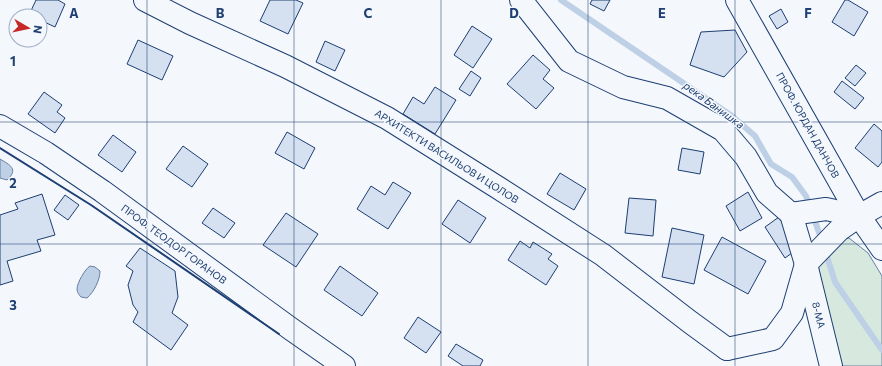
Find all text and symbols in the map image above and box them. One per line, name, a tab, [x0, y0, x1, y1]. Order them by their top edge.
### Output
text: A	[69, 5, 79, 21]
text: B	[216, 5, 225, 21]
text: C	[364, 5, 373, 21]
text: D	[509, 5, 519, 21]
text: E	[658, 5, 666, 21]
text: F	[804, 5, 812, 21]
north arrow	[8, 8, 48, 48]
text: N	[31, 25, 45, 35]
text: 1	[10, 53, 16, 69]
street label: ПРОФ. ЮРДАН ДАНЧОВ	[774, 70, 842, 180]
water label: река Банишка	[681, 78, 747, 131]
street label: АРХИТЕКТИ ВАСИЛЬОВ И ЦОЛОВ	[373, 107, 522, 206]
text: 2	[9, 175, 17, 191]
street label: ПРОФ. ТЕОДОР ГОРАНОВ	[119, 202, 229, 287]
text: 3	[9, 297, 17, 313]
street label: 8-МА	[810, 301, 828, 330]

